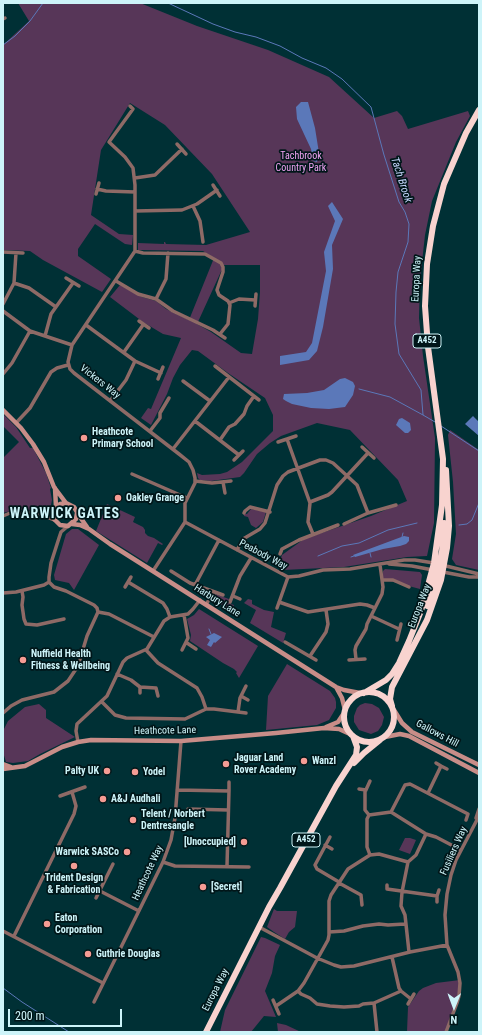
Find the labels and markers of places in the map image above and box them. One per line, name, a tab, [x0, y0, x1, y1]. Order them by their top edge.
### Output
place label: Heathcote Primary School	[92, 426, 153, 450]
marker: Heathcote Primary School	[79, 433, 89, 443]
place label: Oakley Grange	[126, 492, 184, 504]
marker: Oakley Grange	[113, 493, 123, 503]
place label: Nuffield Health Fitness & Wellbeing	[31, 648, 110, 672]
marker: Nuffield Health Fitness & Wellbeing	[18, 655, 28, 665]
place label: Jaguar Land Rover Academy	[234, 752, 296, 776]
place label: Wanzl	[312, 755, 336, 767]
marker: Wanzl	[299, 756, 309, 766]
marker: Jaguar Land Rover Academy	[221, 759, 231, 769]
place label: Palty UK	[65, 765, 99, 777]
marker: Palty UK	[102, 766, 112, 776]
place label: Yodel	[143, 766, 165, 778]
marker: Yodel	[130, 767, 140, 777]
place label: A&J Audhali	[111, 793, 160, 805]
marker: A&J Audhali	[98, 794, 108, 804]
place label: Telent / Norbert Dentresangle	[141, 808, 205, 832]
marker: Telent / Norbert Dentresangle	[128, 815, 138, 825]
place label: [Unoccupied]	[184, 836, 236, 848]
marker: [Unoccupied]	[239, 837, 249, 847]
place label: Warwick SASCo	[56, 846, 119, 858]
marker: Warwick SASCo	[122, 847, 132, 857]
marker: Trident Design & Fabrication	[69, 861, 79, 871]
place label: Trident Design & Fabrication	[45, 872, 103, 896]
place label: [Secret]	[211, 881, 242, 893]
marker: [Secret]	[198, 882, 208, 892]
place label: Eaton Corporation	[55, 912, 102, 936]
marker: Eaton Corporation	[42, 919, 52, 929]
place label: Guthrie Douglas	[96, 948, 160, 960]
marker: Guthrie Douglas	[83, 949, 93, 959]

